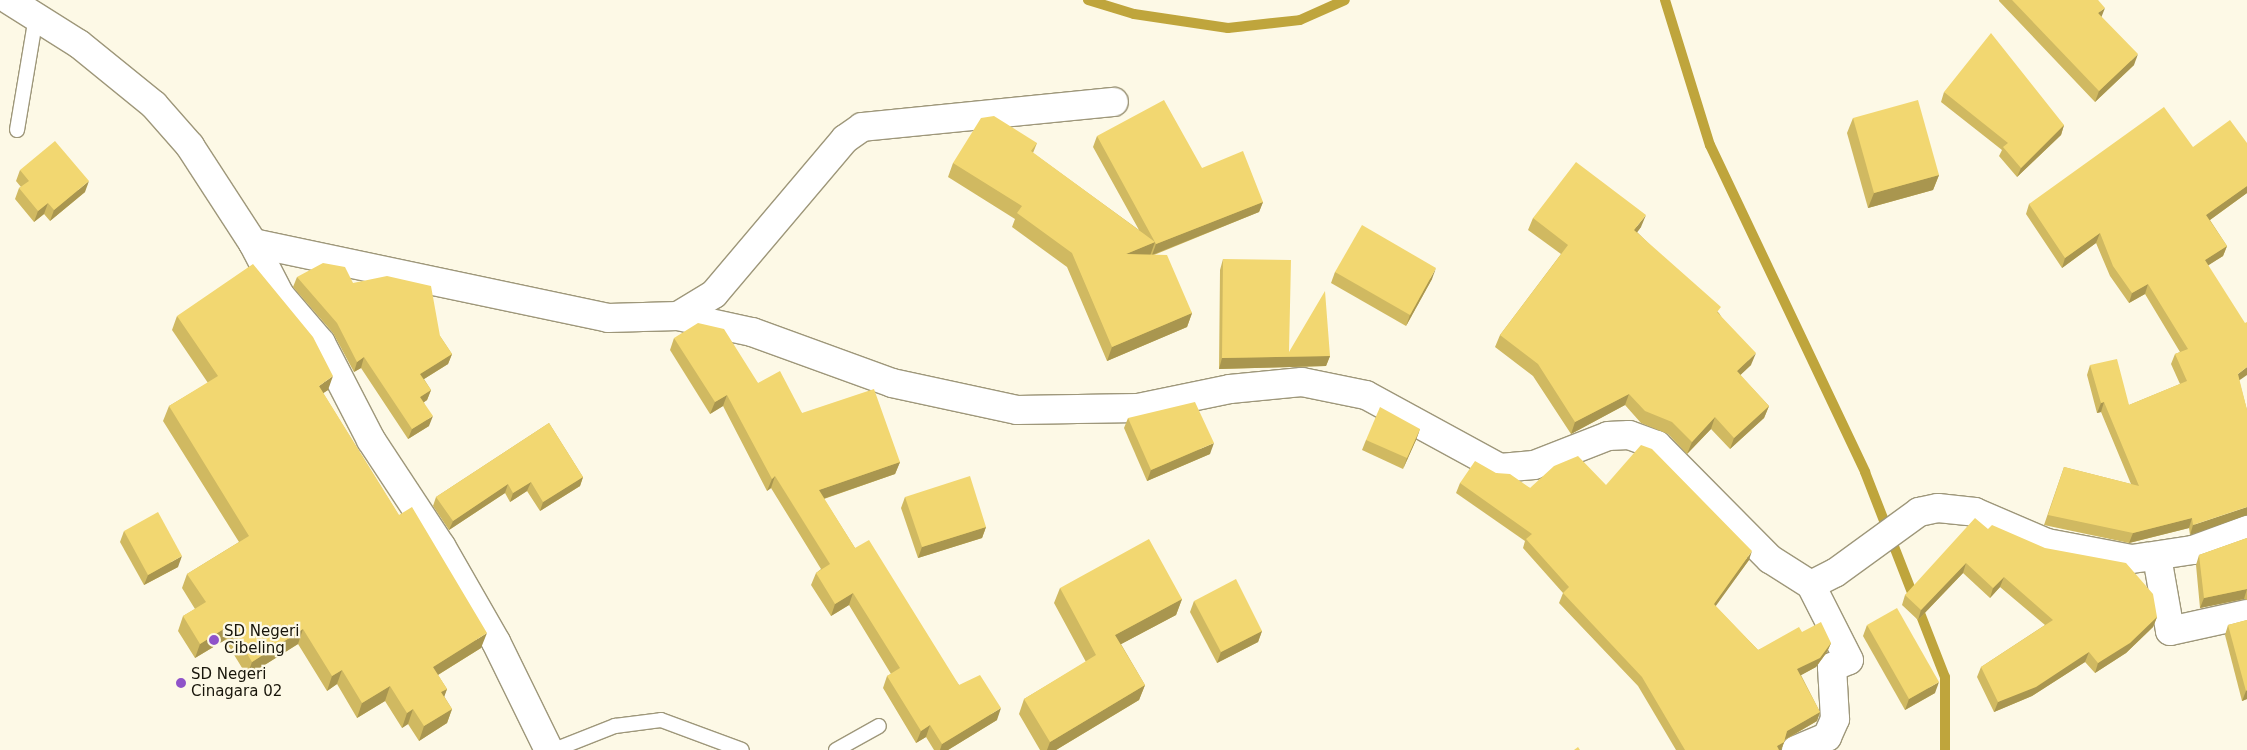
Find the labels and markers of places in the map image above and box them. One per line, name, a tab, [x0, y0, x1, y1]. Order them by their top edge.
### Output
place label: SD Negeri Cibeling	[224, 622, 299, 657]
marker: SD Negeri Cibeling	[208, 634, 220, 646]
place label: SD Negeri Cinagara 02	[191, 665, 282, 700]
marker: SD Negeri Cinagara 02	[175, 677, 187, 689]

